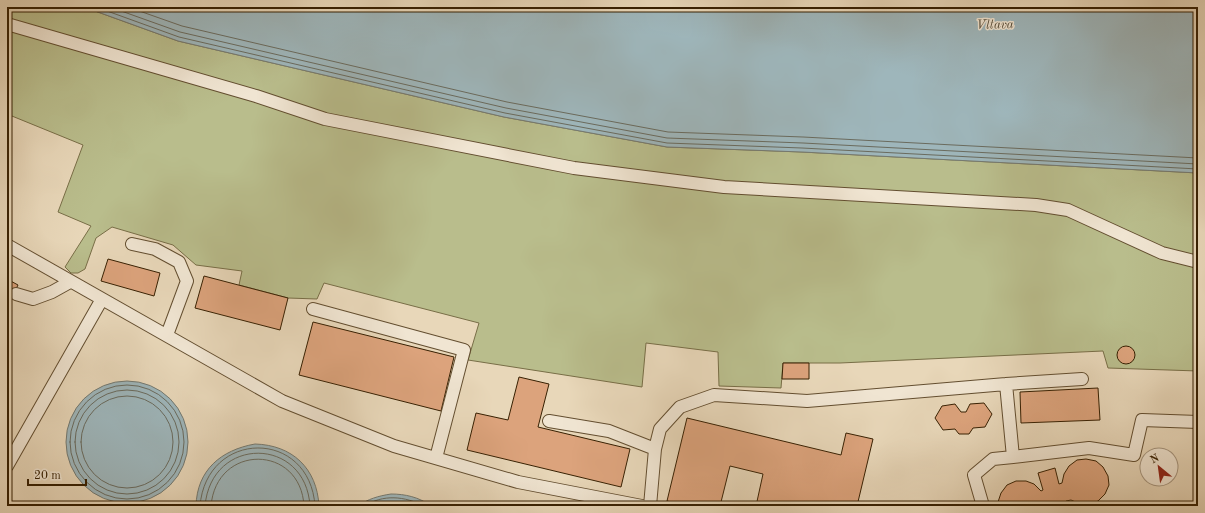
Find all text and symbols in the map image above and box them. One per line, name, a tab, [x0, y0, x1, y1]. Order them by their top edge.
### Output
water label: Vltava	[976, 18, 1014, 32]
north arrow	[1139, 447, 1179, 487]
text: N	[1149, 452, 1162, 466]
scale bar	[28, 461, 86, 487]
text: 20 m	[34, 470, 61, 482]

